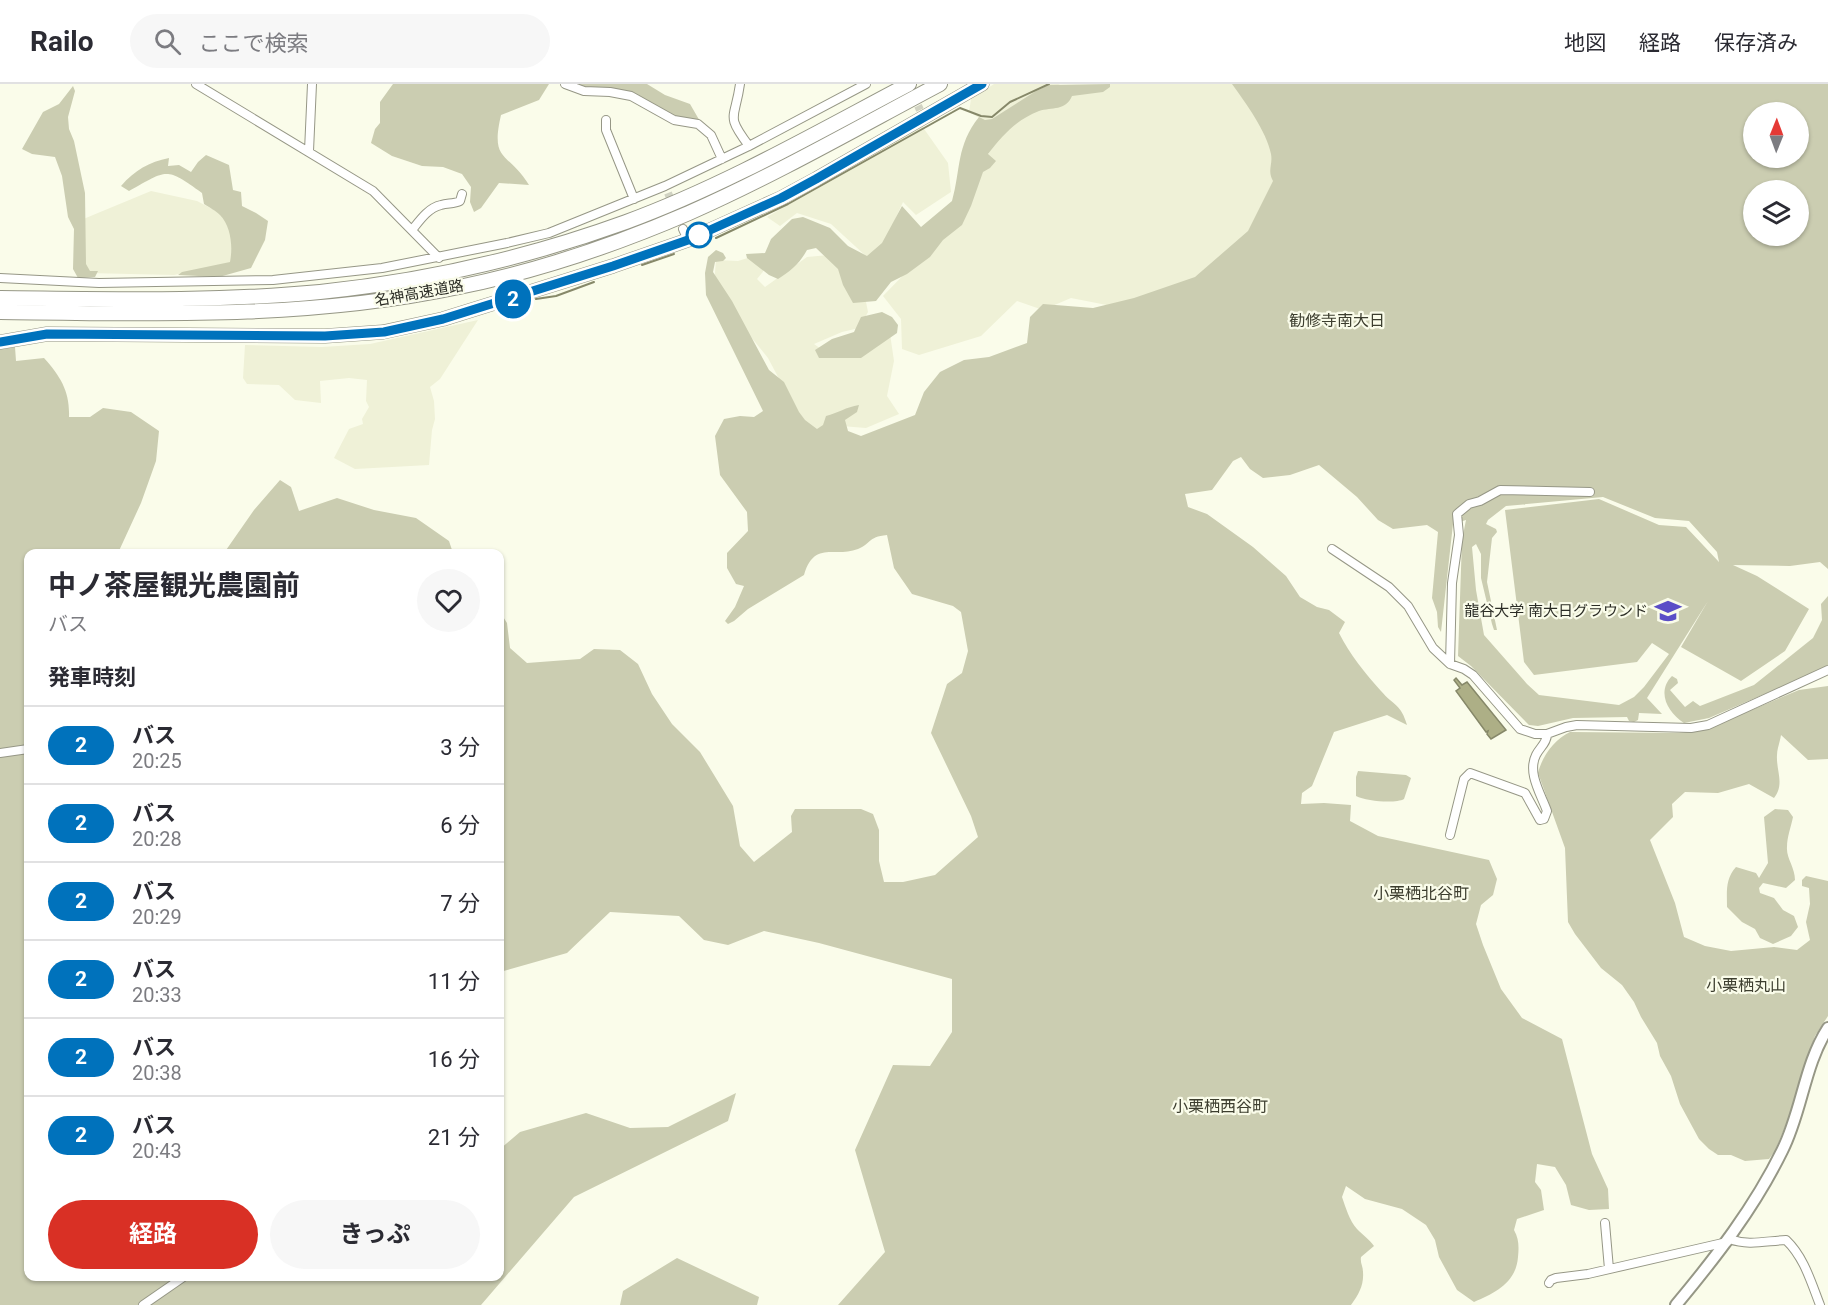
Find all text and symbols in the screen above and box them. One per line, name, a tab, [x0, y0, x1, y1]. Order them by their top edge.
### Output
search box	[130, 14, 550, 68]
text: Railo	[30, 25, 94, 58]
icon: search	[151, 25, 184, 58]
text: ここで検索	[199, 31, 309, 56]
text: 地図	[1564, 31, 1606, 55]
text: 経路	[1639, 31, 1681, 55]
text: 保存済み	[1714, 31, 1798, 55]
north arrow	[1743, 102, 1809, 168]
map controls	[1743, 102, 1809, 246]
button: layers	[1743, 180, 1809, 246]
unlabelled marker	[686, 222, 712, 248]
street label: 名神高速道路	[373, 276, 465, 310]
line badge: 2	[494, 280, 532, 318]
text: 2	[507, 287, 519, 311]
district label: 勧修寺南大日	[1289, 311, 1385, 330]
text: 中ノ茶屋観光農園前	[48, 569, 300, 602]
button: heart	[417, 569, 480, 632]
school or university icon: 龍谷大学 南大日グラウンド	[1653, 596, 1683, 626]
place label: 龍谷大学 南大日グラウンド	[1464, 602, 1648, 620]
text: バス	[48, 612, 88, 636]
text: 発車時刻	[48, 665, 136, 690]
text: バス	[132, 723, 176, 748]
text: 2	[75, 733, 87, 757]
text: 3 分	[440, 735, 480, 760]
text: 20:25	[132, 749, 182, 773]
text: バス	[132, 801, 176, 826]
text: 2	[75, 811, 87, 835]
text: 6 分	[440, 813, 480, 838]
text: 20:28	[132, 827, 182, 851]
text: バス	[132, 879, 176, 904]
district label: 小栗栖北谷町	[1373, 884, 1469, 903]
text: 2	[75, 889, 87, 913]
text: 7 分	[440, 891, 480, 916]
text: 20:29	[132, 905, 182, 929]
text: バス	[132, 957, 176, 982]
text: 2	[75, 967, 87, 991]
text: 11 分	[428, 969, 480, 994]
district label: 小栗栖丸山	[1706, 976, 1786, 995]
text: 20:33	[132, 983, 182, 1007]
text: バス	[132, 1035, 176, 1060]
text: 2	[75, 1045, 87, 1069]
text: 16 分	[428, 1047, 480, 1072]
text: 20:38	[132, 1061, 182, 1085]
district label: 小栗栖西谷町	[1172, 1097, 1268, 1116]
text: バス	[132, 1113, 176, 1138]
text: 2	[75, 1123, 87, 1147]
text: 21 分	[428, 1125, 480, 1150]
text: 20:43	[132, 1139, 182, 1163]
button: 経路	[48, 1200, 258, 1269]
button: きっぷ	[270, 1200, 480, 1269]

